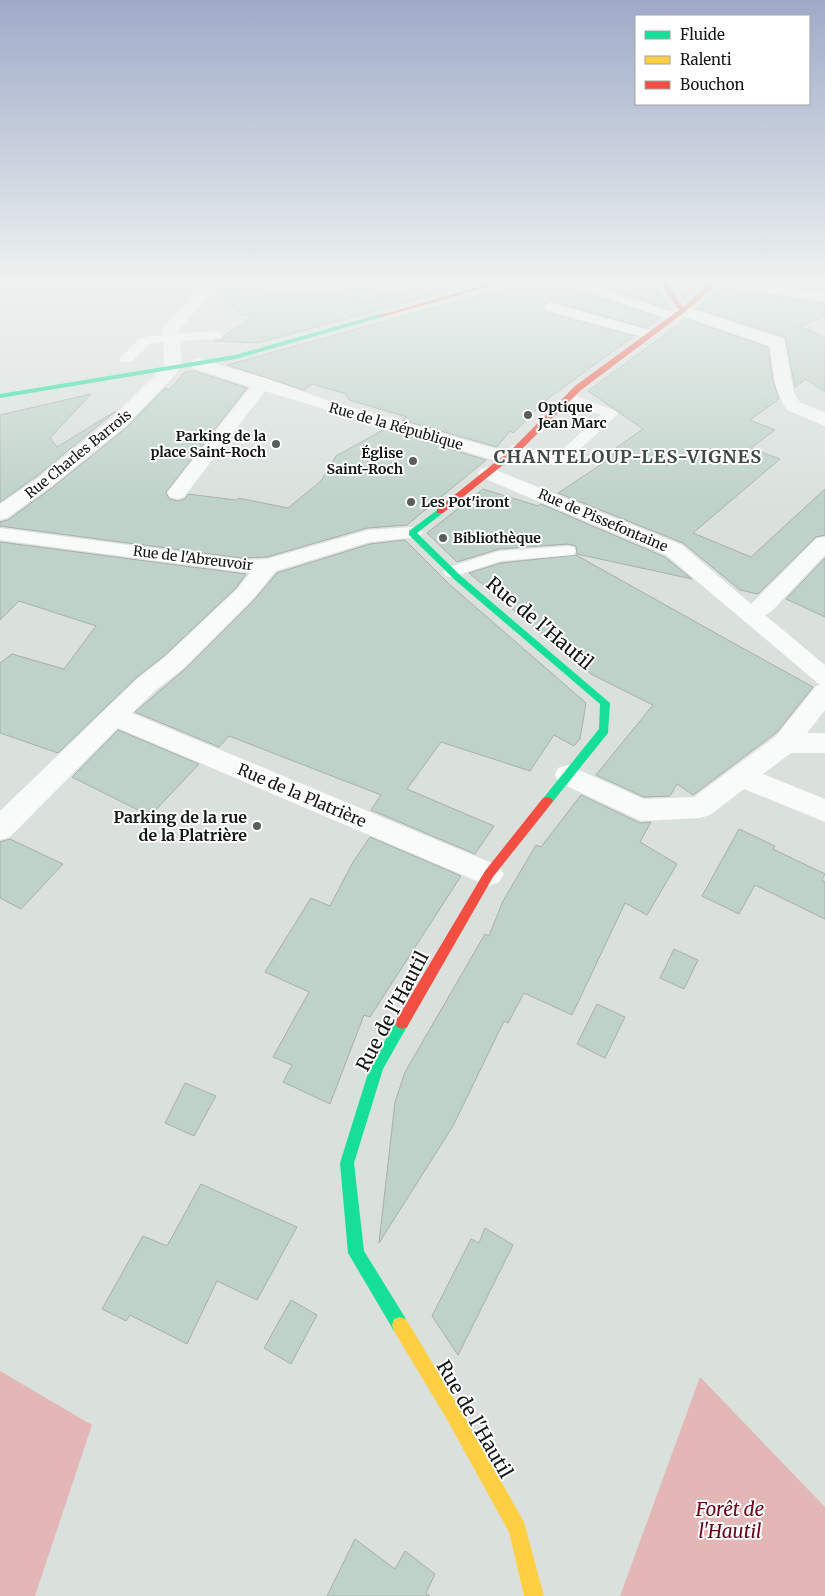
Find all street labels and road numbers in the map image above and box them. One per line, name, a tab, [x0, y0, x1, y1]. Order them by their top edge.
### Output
street label: Rue de la République	[327, 398, 465, 454]
street label: Rue Charles Barrois	[21, 405, 135, 502]
street label: Rue de Pissefontaine	[535, 485, 671, 555]
street label: Rue de l'Abreuvoir	[132, 542, 254, 574]
street label: Rue de l'Hautil	[482, 571, 598, 675]
street label: Rue de la Platrière	[235, 759, 369, 831]
street label: Rue de l'Hautil	[350, 947, 434, 1075]
street label: Rue de l'Hautil	[432, 1356, 519, 1482]

